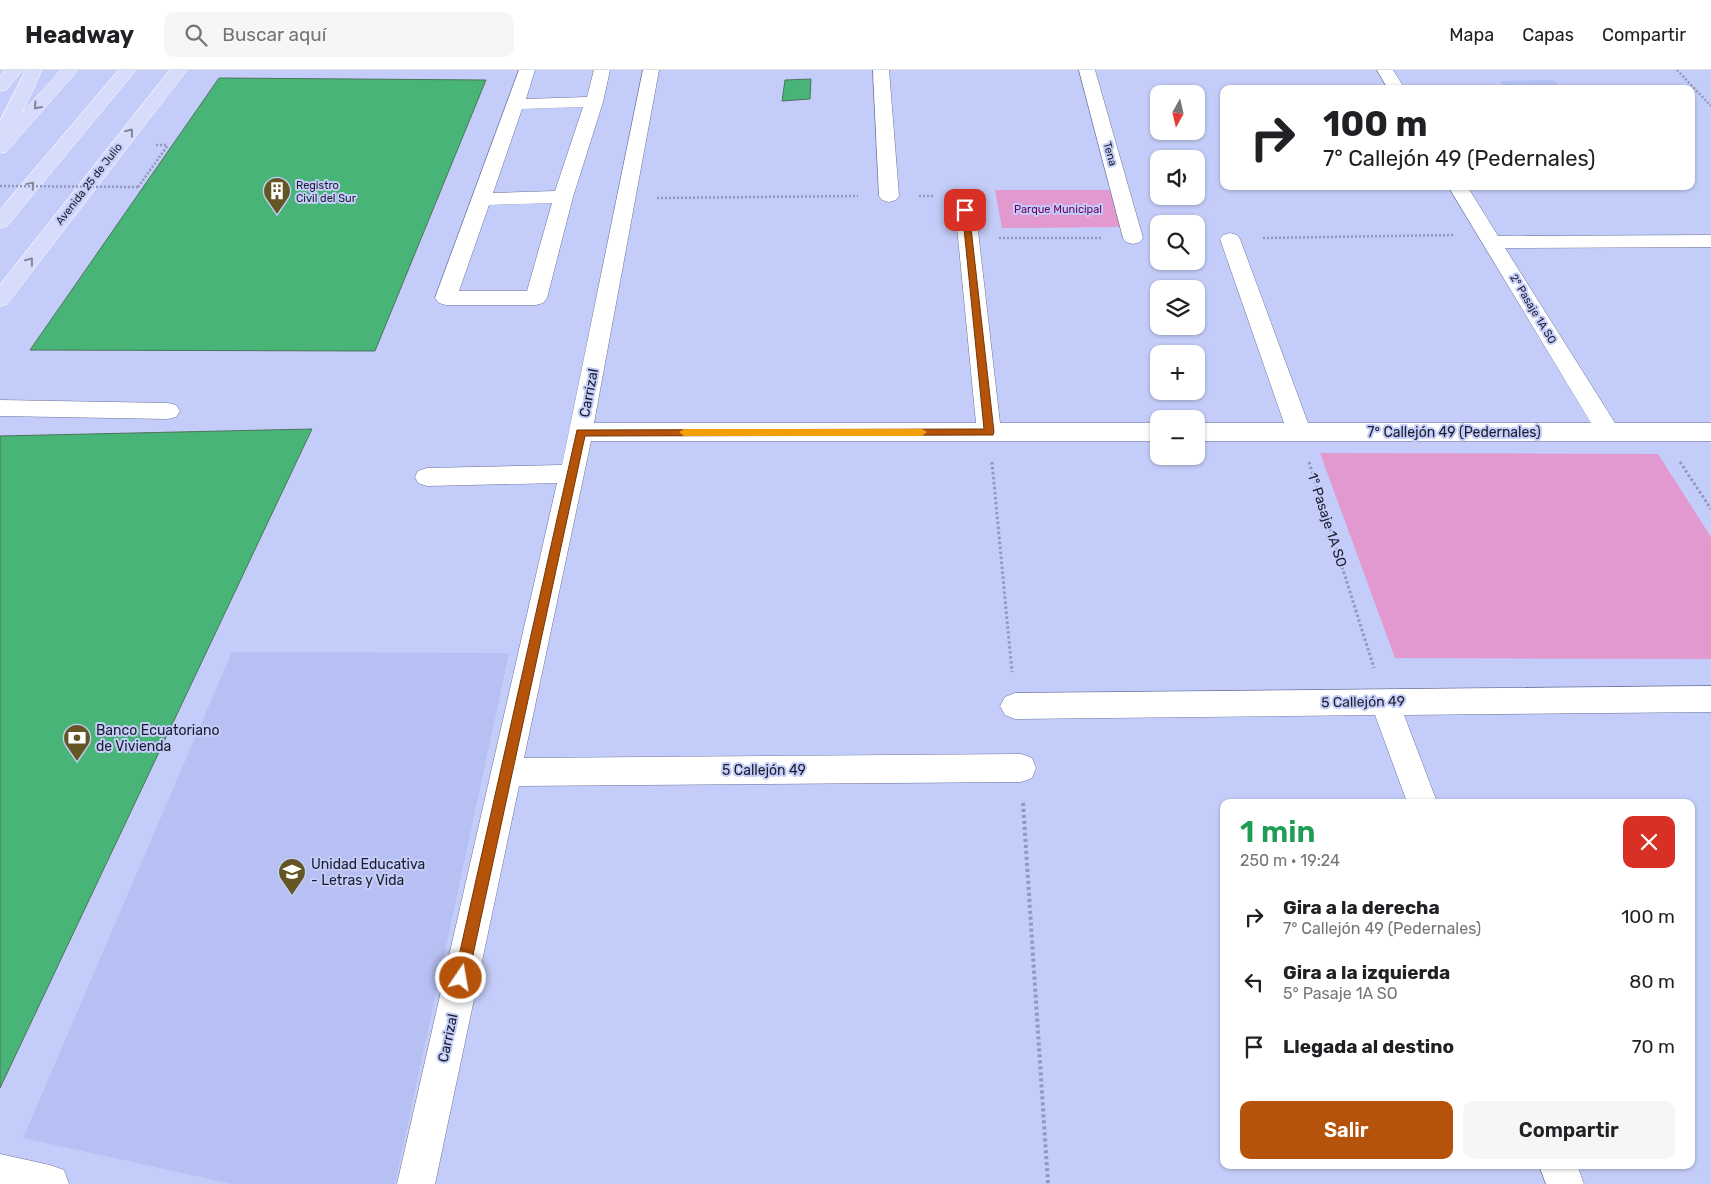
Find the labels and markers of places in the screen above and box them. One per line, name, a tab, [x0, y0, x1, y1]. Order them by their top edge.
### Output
building icon: Registro Civil del Sur	[262, 176, 292, 215]
place label: Registro Civil del Sur	[296, 179, 357, 205]
pin	[944, 189, 986, 231]
place label: Banco Ecuatoriano de Vivienda	[96, 722, 219, 755]
bank icon: Banco Ecuatoriano de Vivienda	[62, 723, 92, 762]
place label: Unidad Educativa - Letras y Vida	[311, 856, 425, 889]
school or university icon: Unidad Educativa - Letras y Vida	[277, 857, 307, 896]

